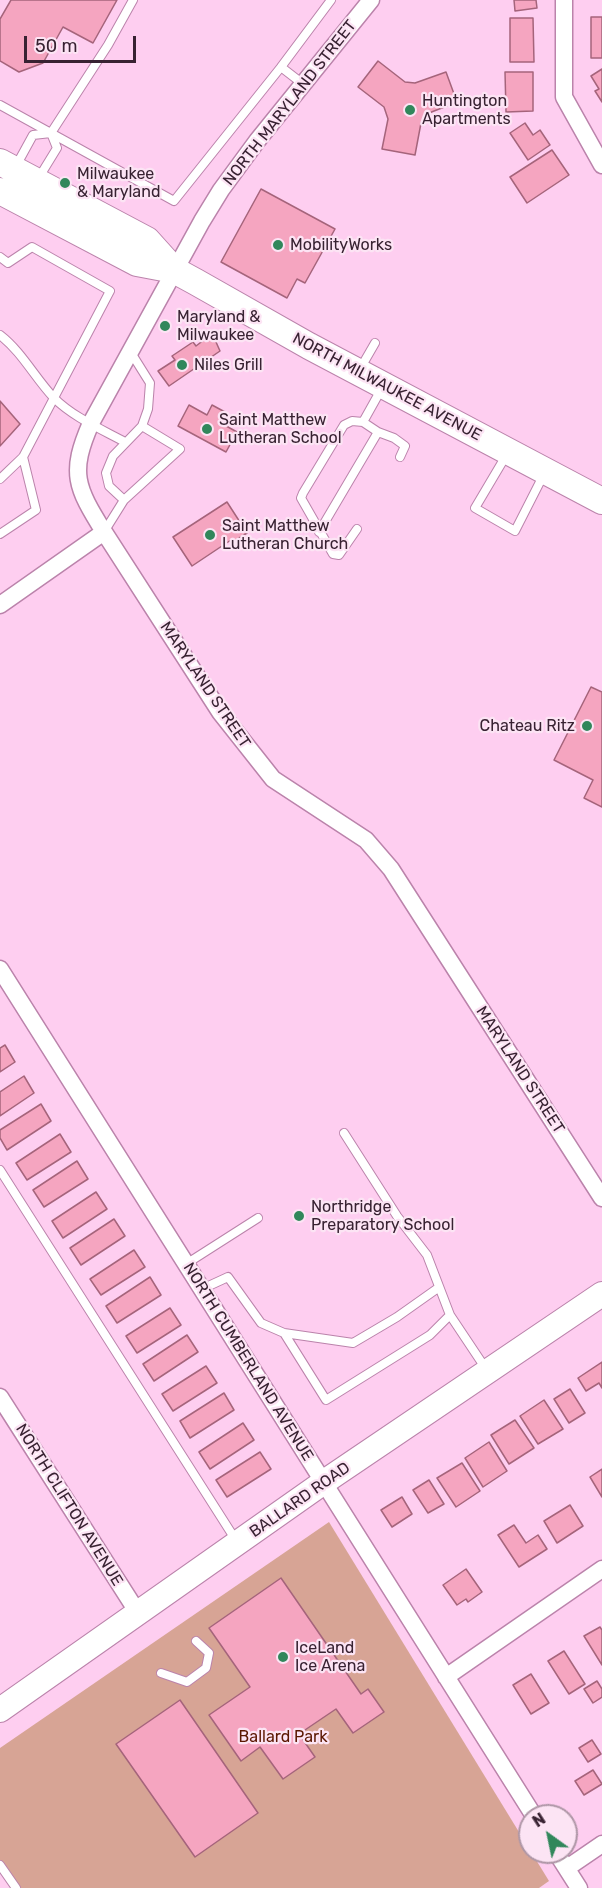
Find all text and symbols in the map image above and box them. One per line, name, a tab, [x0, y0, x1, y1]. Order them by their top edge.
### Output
street label: NORTH MARYLAND STREET	[219, 16, 361, 190]
scale bar	[27, 24, 140, 62]
text: 50 m	[35, 35, 78, 57]
place label: Huntington Apartments	[422, 91, 511, 129]
marker: Huntington Apartments	[403, 103, 417, 117]
place label: Milwaukee & Maryland	[77, 164, 160, 202]
marker: Milwaukee & Maryland	[58, 176, 72, 190]
place label: MobilityWorks	[290, 235, 392, 255]
marker: MobilityWorks	[271, 238, 285, 252]
place label: Maryland & Milwaukee	[177, 307, 260, 345]
marker: Maryland & Milwaukee	[158, 319, 172, 333]
street label: NORTH MILWAUKEE AVENUE	[289, 329, 485, 445]
place label: Niles Grill	[194, 355, 263, 375]
marker: Niles Grill	[175, 358, 189, 372]
place label: Saint Matthew Lutheran School	[219, 410, 342, 448]
marker: Saint Matthew Lutheran School	[200, 422, 214, 436]
place label: Saint Matthew Lutheran Church	[222, 516, 348, 554]
marker: Saint Matthew Lutheran Church	[203, 528, 217, 542]
street label: MARYLAND STREET	[156, 618, 254, 752]
place label: Chateau Ritz	[479, 716, 575, 736]
marker: Chateau Ritz	[580, 719, 594, 733]
street label: MARYLAND STREET	[472, 1003, 568, 1137]
place label: Northridge Preparatory School	[311, 1197, 454, 1235]
marker: Northridge Preparatory School	[292, 1209, 306, 1223]
street label: NORTH CUMBERLAND AVENUE	[179, 1259, 317, 1465]
street label: NORTH CLIFTON AVENUE	[11, 1420, 127, 1590]
street label: BALLARD ROAD	[246, 1458, 354, 1542]
place label: IceLand Ice Arena	[295, 1638, 365, 1676]
marker: IceLand Ice Arena	[276, 1650, 290, 1664]
park label: Ballard Park	[239, 1727, 327, 1747]
north arrow	[518, 1804, 578, 1864]
text: N	[529, 1809, 549, 1831]

